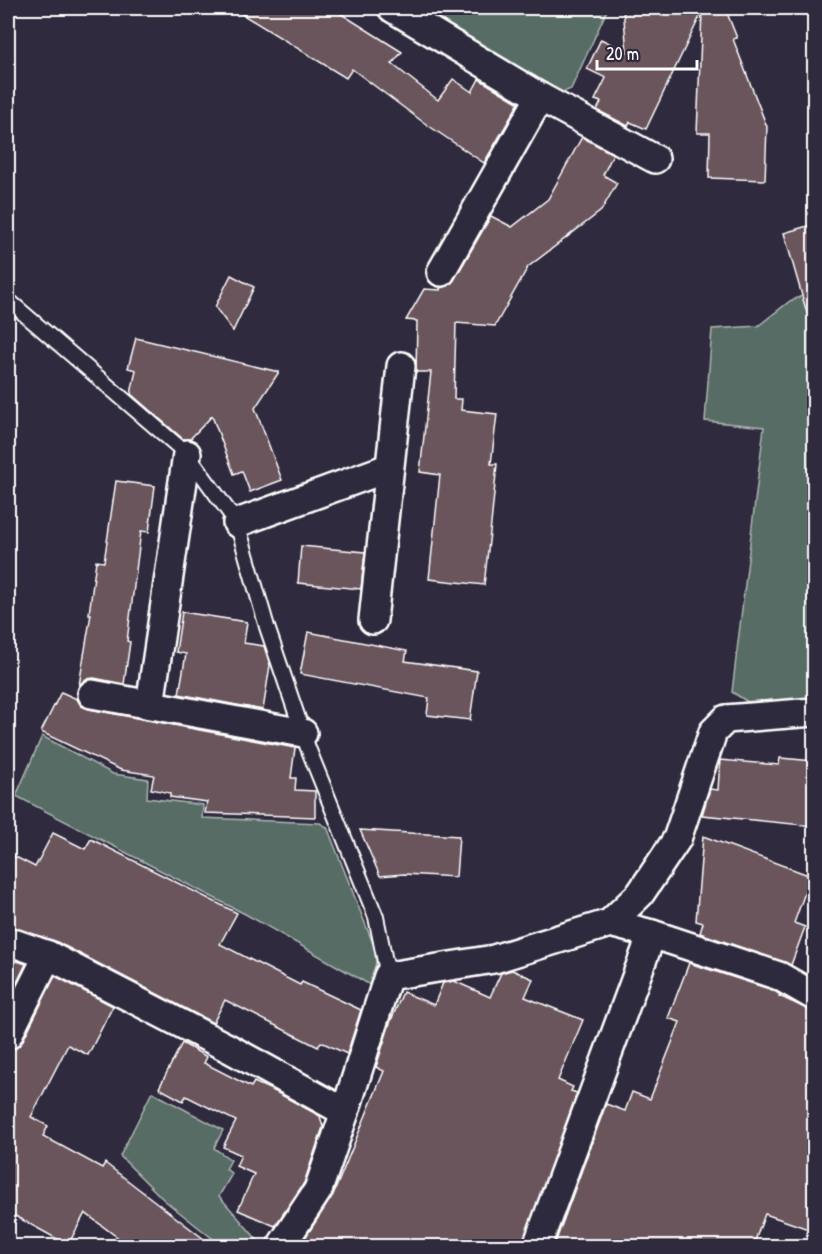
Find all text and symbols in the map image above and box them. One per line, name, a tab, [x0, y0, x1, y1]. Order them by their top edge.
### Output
scale bar	[597, 33, 698, 71]
text: 20 m	[606, 41, 639, 66]

